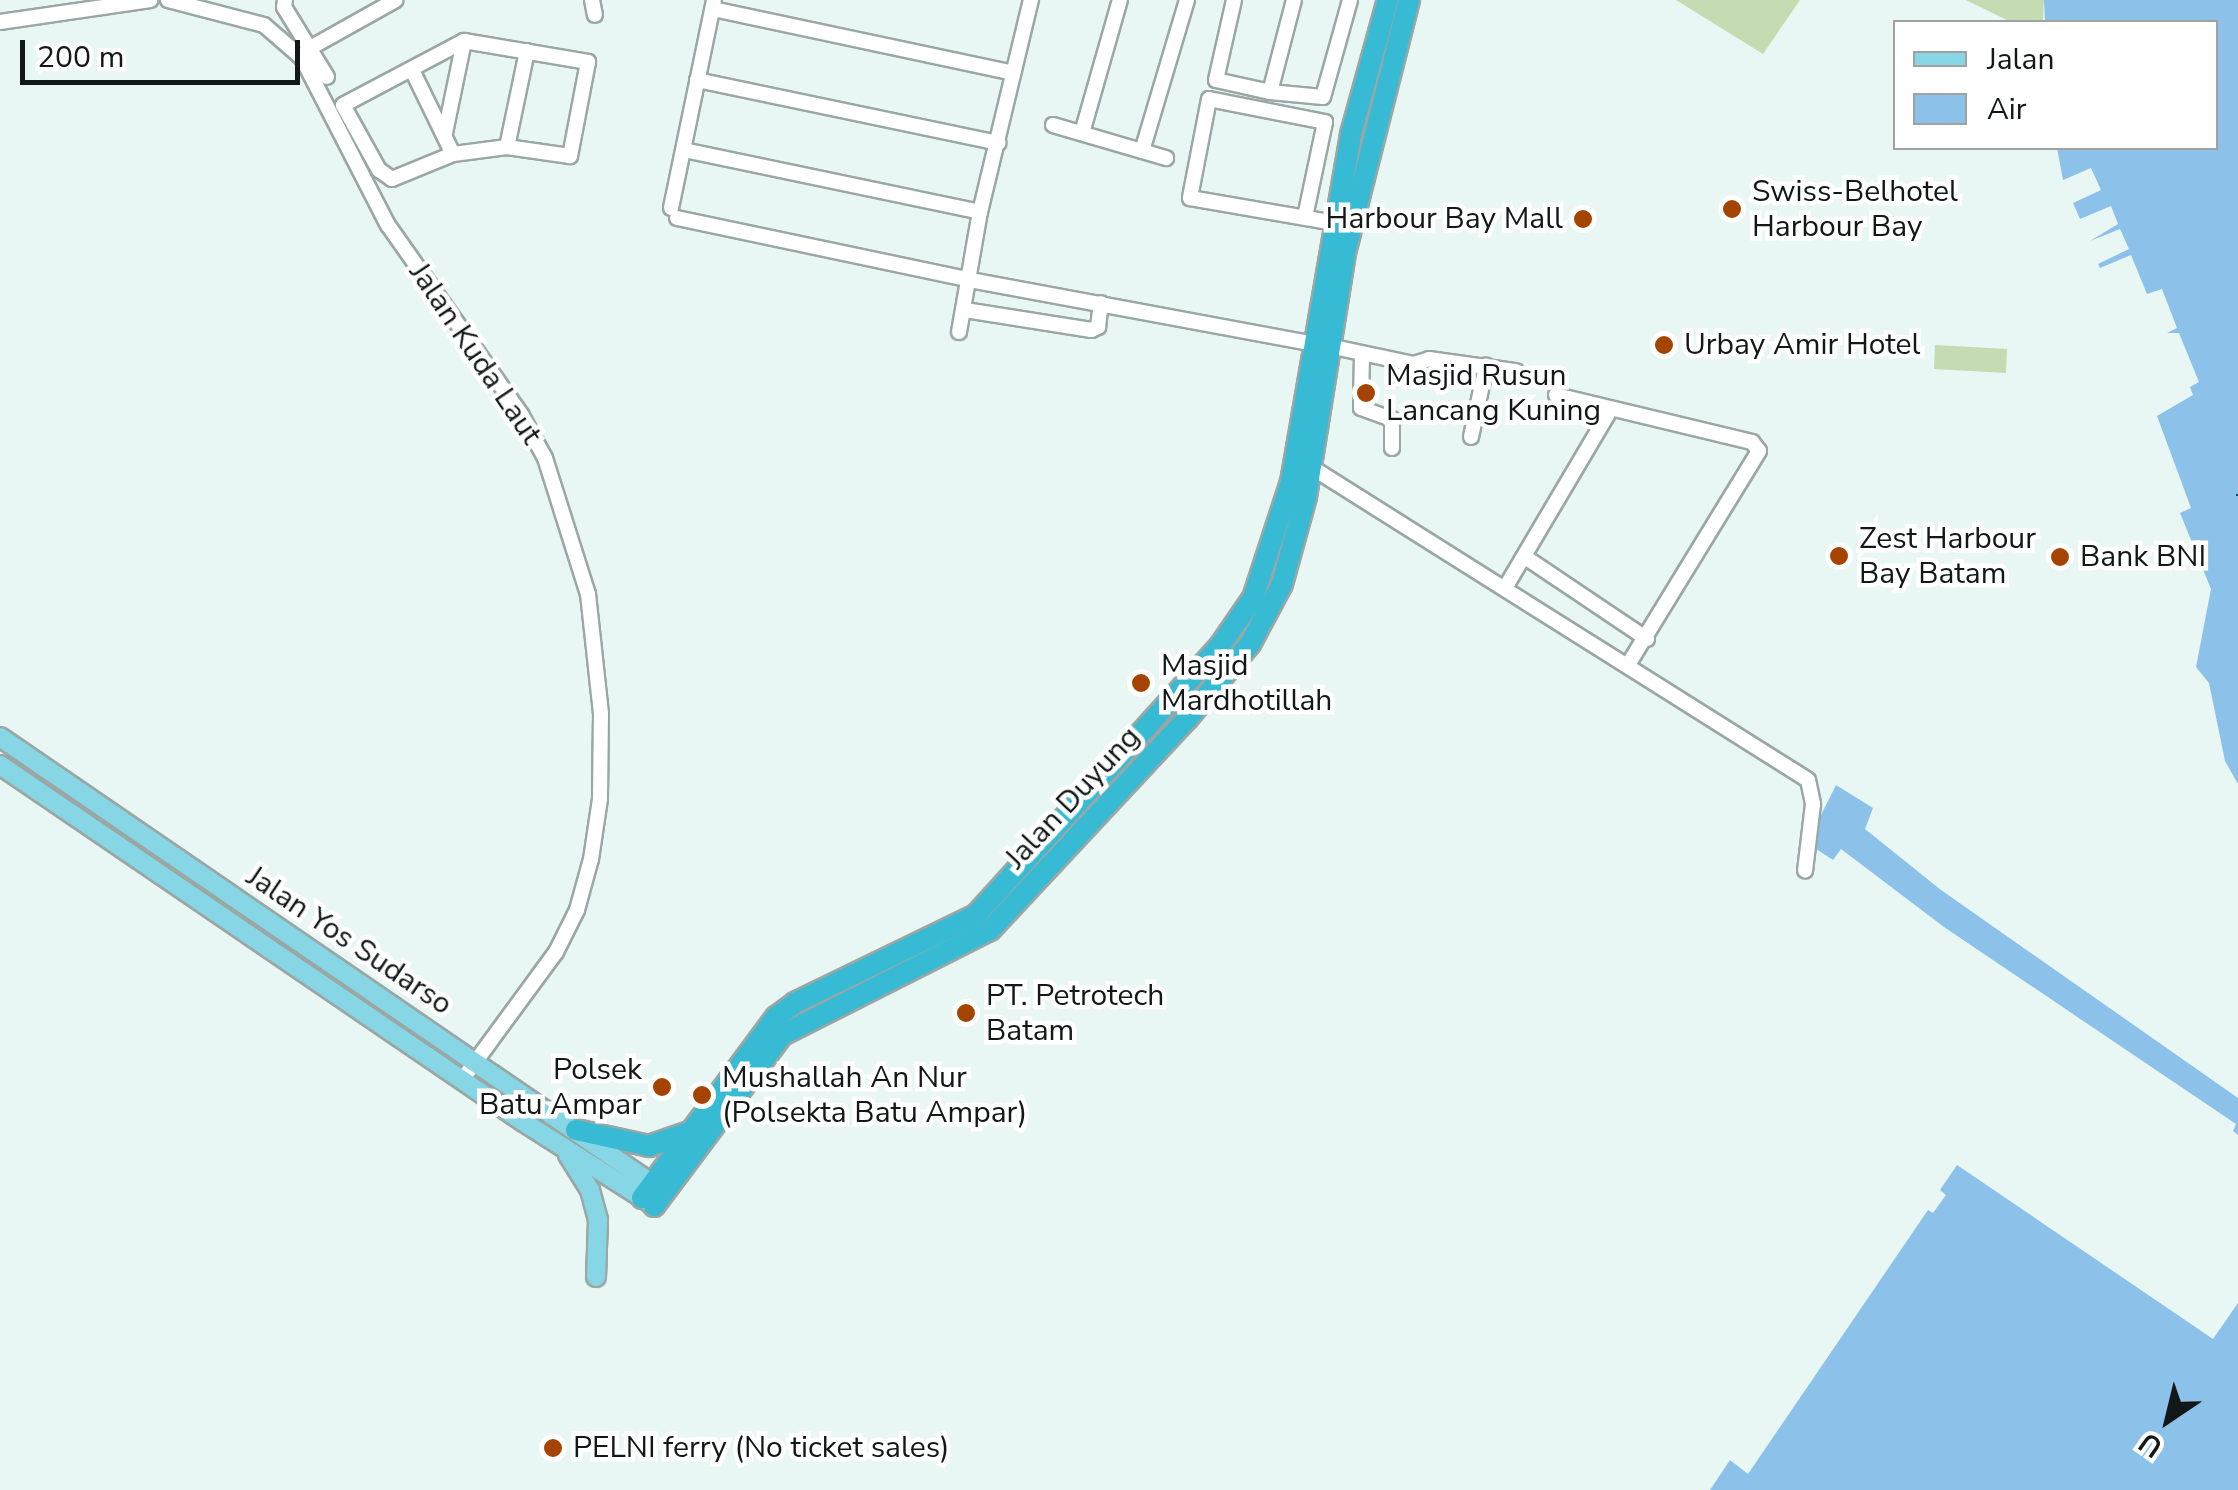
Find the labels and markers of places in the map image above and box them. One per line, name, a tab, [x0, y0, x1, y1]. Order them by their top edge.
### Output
place label: Swiss-Belhotel Harbour Bay	[1752, 174, 1958, 244]
marker: Swiss-Belhotel Harbour Bay	[1721, 198, 1743, 220]
place label: Harbour Bay Mall	[1326, 201, 1563, 237]
marker: Harbour Bay Mall	[1572, 208, 1594, 230]
place label: Urbay Amir Hotel	[1684, 327, 1920, 363]
marker: Urbay Amir Hotel	[1653, 334, 1675, 356]
place label: Masjid Rusun Lancang Kuning	[1386, 358, 1601, 428]
marker: Masjid Rusun Lancang Kuning	[1355, 382, 1377, 404]
place label: Zest Harbour Bay Batam	[1859, 521, 2036, 592]
place label: Bank BNI	[2080, 539, 2206, 575]
marker: Zest Harbour Bay Batam	[1828, 545, 1850, 567]
marker: Bank BNI	[2049, 546, 2071, 568]
place label: Masjid Mardhotillah	[1161, 648, 1332, 718]
marker: Masjid Mardhotillah	[1130, 672, 1152, 694]
place label: PT. Petrotech Batam	[986, 978, 1164, 1048]
marker: PT. Petrotech Batam	[955, 1002, 977, 1024]
place label: Polsek Batu Ampar	[479, 1052, 642, 1122]
place label: Mushallah An Nur (Polsekta Batu Ampar)	[722, 1060, 1027, 1130]
marker: Polsek Batu Ampar	[651, 1076, 673, 1098]
marker: Mushallah An Nur (Polsekta Batu Ampar)	[691, 1084, 713, 1106]
place label: PELNI ferry (No ticket sales)	[573, 1430, 950, 1466]
marker: PELNI ferry (No ticket sales)	[542, 1437, 564, 1459]

